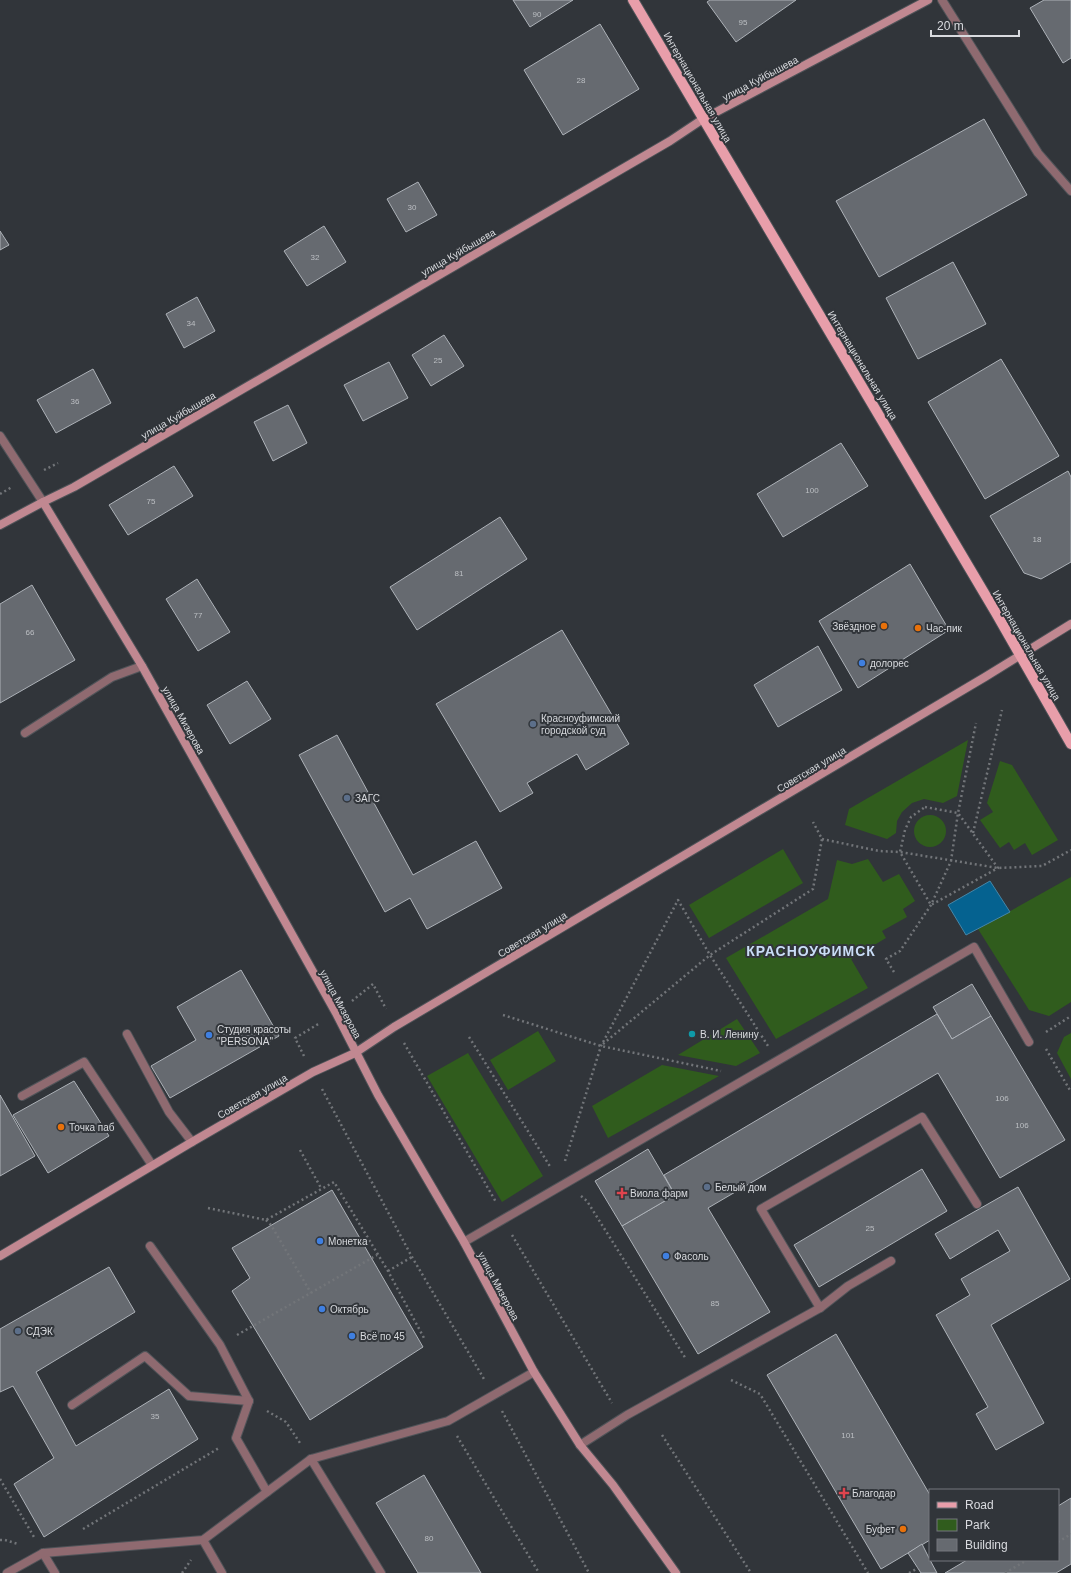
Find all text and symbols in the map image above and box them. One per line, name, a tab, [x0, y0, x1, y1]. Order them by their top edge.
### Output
house number: 90	[533, 10, 542, 19]
scale bar	[931, 12, 1019, 38]
house number: 95	[739, 18, 748, 27]
text: 20 m	[937, 19, 964, 33]
street label: Интернациональная улица	[662, 30, 734, 145]
street label: улица Куйбышева	[721, 54, 800, 103]
house number: 28	[577, 76, 586, 85]
house number: 30	[408, 203, 417, 212]
street label: улица Куйбышева	[419, 226, 498, 278]
house number: 32	[311, 253, 320, 262]
street label: Интернациональная улица	[826, 309, 900, 422]
house number: 34	[187, 319, 196, 328]
house number: 25	[434, 356, 443, 365]
street label: улица Куйбышева	[139, 389, 218, 441]
house number: 36	[71, 397, 80, 406]
house number: 100	[805, 486, 819, 495]
house number: 75	[147, 497, 156, 506]
house number: 18	[1033, 535, 1042, 544]
house number: 81	[455, 569, 464, 578]
street label: Интернациональная улица	[991, 588, 1063, 703]
house number: 77	[194, 611, 203, 620]
place label: Звёздное	[832, 621, 876, 632]
marker: Звёздное	[879, 621, 889, 631]
marker: Час-пик	[913, 623, 923, 633]
place label: Час-пик	[926, 623, 963, 634]
house number: 66	[26, 628, 35, 637]
marker: долорес	[857, 658, 867, 668]
place label: долорес	[870, 658, 909, 669]
street label: улица Мизерова	[160, 684, 207, 757]
place label: Красноуфимский городской суд	[541, 713, 620, 736]
marker: Красноуфимский городской суд	[528, 719, 538, 729]
street label: Советская улица	[775, 744, 848, 794]
marker: ЗАГС	[342, 793, 352, 803]
place label: ЗАГС	[355, 793, 380, 804]
street label: Советская улица	[496, 909, 569, 959]
district label: КРАСНОУФИМСК	[746, 943, 876, 959]
street label: улица Мизерова	[318, 968, 363, 1041]
place label: Студия красоты "PERSONA"	[217, 1024, 291, 1047]
marker: В. И. Ленину	[687, 1029, 697, 1039]
place label: В. И. Ленину	[700, 1029, 759, 1040]
marker: Студия красоты "PERSONA"	[204, 1030, 214, 1040]
street label: Советская улица	[215, 1072, 289, 1121]
house number: 106	[995, 1094, 1009, 1103]
house number: 106	[1015, 1121, 1029, 1130]
marker: Точка паб	[56, 1122, 66, 1132]
place label: Точка паб	[69, 1122, 115, 1133]
marker: Белый дом	[702, 1182, 712, 1192]
place label: Белый дом	[715, 1182, 767, 1193]
marker: Виола фарм	[617, 1188, 627, 1198]
place label: Виола фарм	[630, 1188, 688, 1199]
house number: 25	[866, 1224, 875, 1233]
marker: Монетка	[315, 1236, 325, 1246]
place label: Монетка	[328, 1236, 368, 1247]
street label: улица Мизерова	[476, 1250, 521, 1323]
marker: Фасоль	[661, 1251, 671, 1261]
place label: Фасоль	[674, 1251, 709, 1262]
house number: 85	[711, 1299, 720, 1308]
marker: Октябрь	[317, 1304, 327, 1314]
place label: Октябрь	[330, 1304, 369, 1315]
marker: СДЭК	[13, 1326, 23, 1336]
place label: СДЭК	[26, 1326, 53, 1337]
marker: Всё по 45	[347, 1331, 357, 1341]
place label: Всё по 45	[360, 1331, 405, 1342]
house number: 35	[151, 1412, 160, 1421]
house number: 101	[841, 1431, 855, 1440]
marker: Благодар	[839, 1488, 849, 1498]
place label: Благодар	[852, 1488, 896, 1499]
legend	[929, 1489, 1059, 1561]
text: Road	[965, 1498, 994, 1512]
text: Park	[965, 1518, 991, 1532]
place label: Буфет	[866, 1524, 895, 1535]
marker: Буфет	[898, 1524, 908, 1534]
house number: 80	[425, 1534, 434, 1543]
text: Building	[965, 1538, 1008, 1552]

